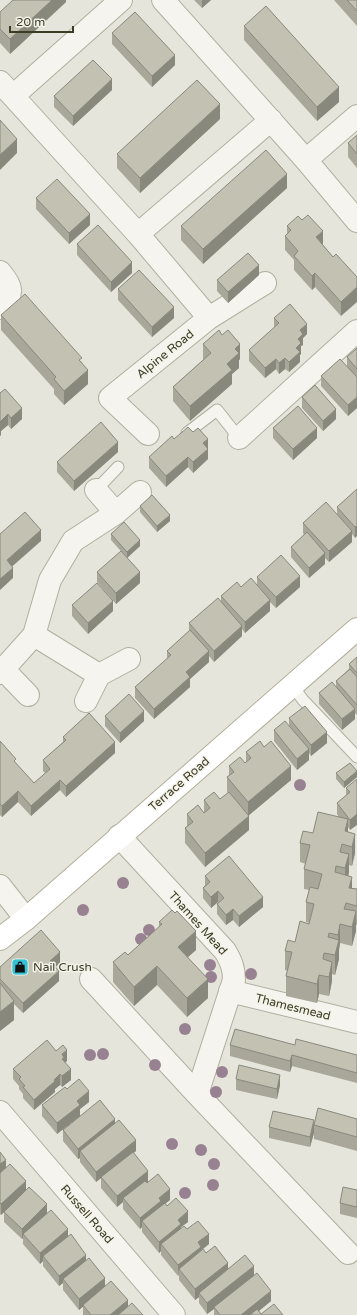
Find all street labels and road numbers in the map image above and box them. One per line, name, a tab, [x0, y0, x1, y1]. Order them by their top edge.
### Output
street label: Alpine Road	[133, 327, 197, 381]
street label: Terrace Road	[146, 754, 212, 814]
street label: Thames Mead	[166, 888, 230, 958]
street label: Thamesmead	[254, 991, 332, 1023]
street label: Russell Road	[58, 1182, 116, 1246]

